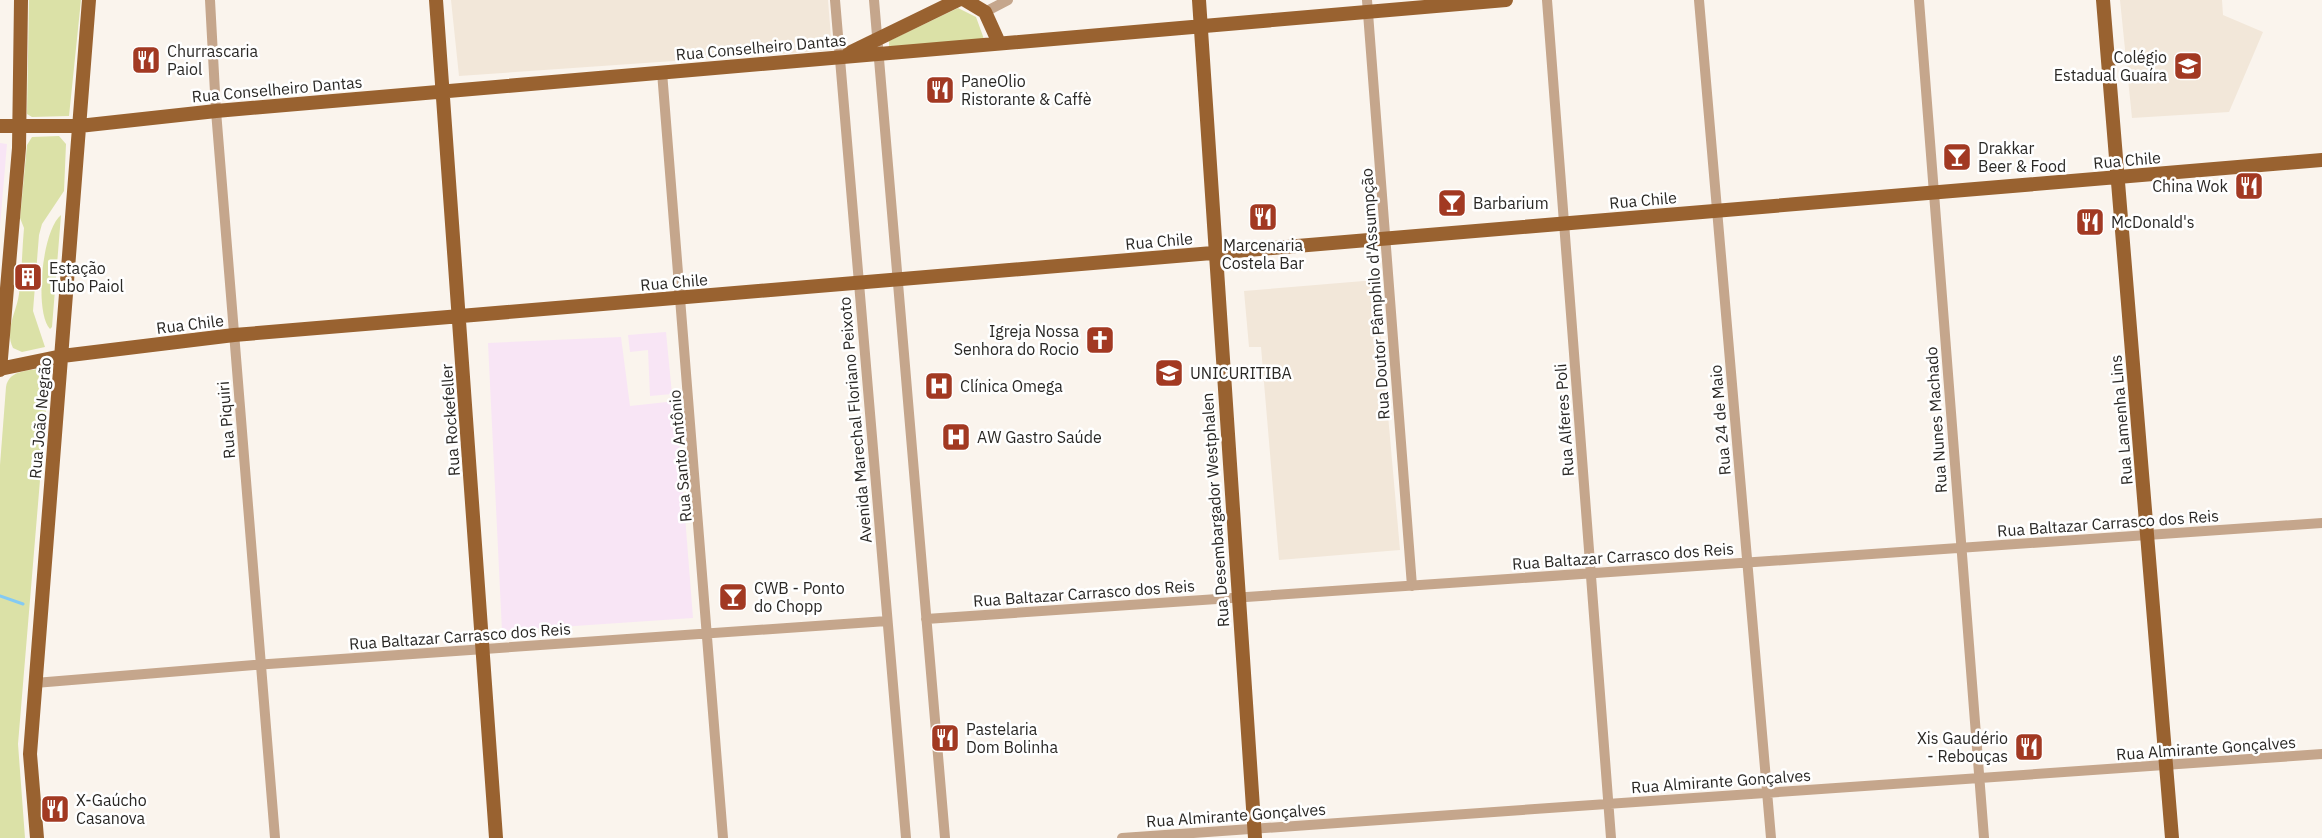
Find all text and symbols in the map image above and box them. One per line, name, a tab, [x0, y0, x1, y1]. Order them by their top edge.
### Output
street label: Rua Conselheiro Dantas	[675, 30, 847, 64]
place label: Churrascaria Paiol	[167, 41, 259, 79]
restaurant icon: Churrascaria Paiol	[130, 44, 162, 76]
place label: Colégio Estadual Guaíra	[2054, 47, 2167, 85]
school or university icon: Colégio Estadual Guaíra	[2172, 50, 2204, 82]
place label: PaneOlio Ristorante & Caffè	[961, 71, 1092, 109]
street label: Rua Conselheiro Dantas	[191, 72, 363, 106]
restaurant icon: PaneOlio Ristorante & Caffè	[924, 74, 956, 106]
place label: Drakkar Beer & Food	[1978, 138, 2066, 176]
bar icon: Drakkar Beer & Food	[1941, 141, 1973, 173]
street label: Rua Chile	[2092, 147, 2162, 173]
street label: Rua Doutor Pâmphilo d'Assumpção	[1356, 168, 1394, 420]
restaurant icon: China Wok	[2233, 170, 2265, 202]
place label: China Wok	[2152, 176, 2229, 196]
bar icon: Barbarium	[1436, 187, 1468, 219]
street label: Rua Chile	[1608, 187, 1678, 213]
place label: Barbarium	[1473, 193, 1549, 213]
restaurant icon: Marcenaria Costela Bar	[1247, 201, 1279, 233]
restaurant icon: McDonald's	[2074, 206, 2106, 238]
place label: McDonald's	[2111, 212, 2195, 232]
street label: Rua Chile	[1124, 228, 1194, 254]
place label: Marcenaria Costela Bar	[1222, 235, 1304, 273]
place label: Estação Tubo Paiol	[49, 258, 124, 296]
building icon: Estação Tubo Paiol	[12, 261, 44, 293]
street label: Rua Chile	[639, 269, 709, 295]
street label: Avenida Marechal Floriano Peixoto	[834, 296, 876, 544]
street label: Rua Chile	[155, 310, 225, 338]
place label: Igreja Nossa Senhora do Rocio	[954, 321, 1079, 359]
church icon: Igreja Nossa Senhora do Rocio	[1084, 324, 1116, 356]
street label: Rua Nunes Machado	[1921, 346, 1951, 494]
street label: Rua Lamenha Lins	[2105, 354, 2137, 486]
street label: Rua João Negrão	[25, 356, 55, 480]
school or university icon: UNICURITIBA	[1153, 357, 1185, 389]
street label: Rua Rockefeller	[436, 363, 464, 477]
place label: UNICURITIBA	[1190, 363, 1292, 383]
street label: Rua Alferes Poli	[1550, 363, 1578, 477]
street label: Rua 24 de Maio	[1705, 364, 1735, 476]
hospital icon: Clínica Omega	[923, 370, 955, 402]
place label: Clínica Omega	[960, 376, 1063, 396]
street label: Rua Piquiri	[213, 380, 239, 460]
street label: Rua Santo Antônio	[664, 389, 696, 523]
street label: Rua Desembargador Westphalen	[1197, 392, 1233, 628]
hospital icon: AW Gastro Saúde	[940, 421, 972, 453]
place label: AW Gastro Saúde	[977, 427, 1102, 447]
street label: Rua Baltazar Carrasco dos Reis	[1996, 505, 2220, 541]
street label: Rua Baltazar Carrasco dos Reis	[1511, 538, 1735, 574]
street label: Rua Baltazar Carrasco dos Reis	[972, 575, 1196, 611]
place label: CWB - Ponto do Chopp	[754, 578, 845, 616]
bar icon: CWB - Ponto do Chopp	[717, 581, 749, 613]
street label: Rua Baltazar Carrasco dos Reis	[348, 618, 572, 654]
place label: Pastelaria Dom Bolinha	[966, 719, 1058, 757]
restaurant icon: Pastelaria Dom Bolinha	[929, 722, 961, 754]
place label: Xis Gaudério - Rebouças	[1917, 728, 2008, 766]
restaurant icon: Xis Gaudério - Rebouças	[2013, 731, 2045, 763]
street label: Rua Almirante Gonçalves	[2115, 732, 2297, 764]
street label: Rua Almirante Gonçalves	[1630, 765, 1812, 797]
place label: X-Gaúcho Casanova	[76, 790, 147, 828]
restaurant icon: X-Gaúcho Casanova	[39, 793, 71, 825]
street label: Rua Almirante Gonçalves	[1145, 799, 1327, 831]

